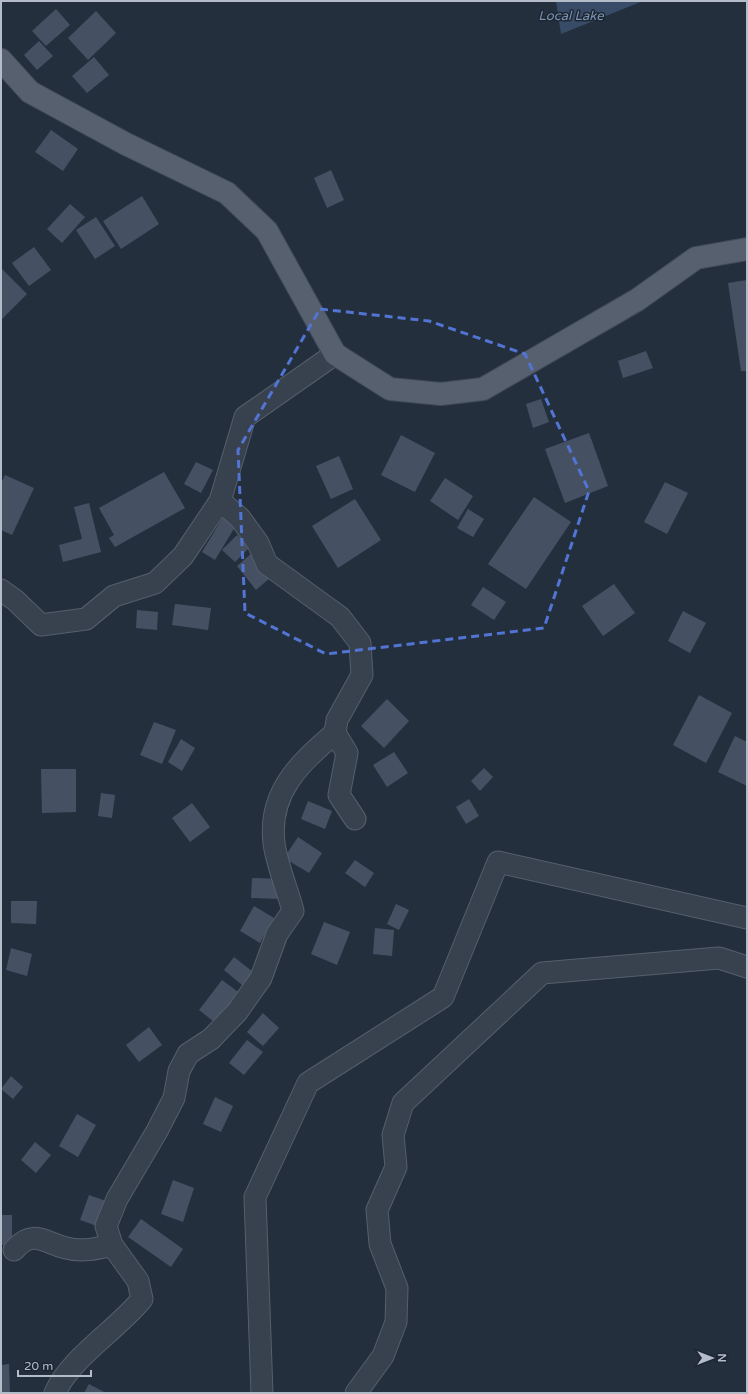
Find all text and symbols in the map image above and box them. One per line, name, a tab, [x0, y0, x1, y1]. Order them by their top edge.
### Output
water label: Local Lake	[538, 8, 604, 24]
north arrow	[692, 1338, 732, 1378]
scale bar	[18, 1352, 91, 1378]
text: N	[715, 1354, 728, 1362]
text: 20 m	[24, 1359, 53, 1373]

